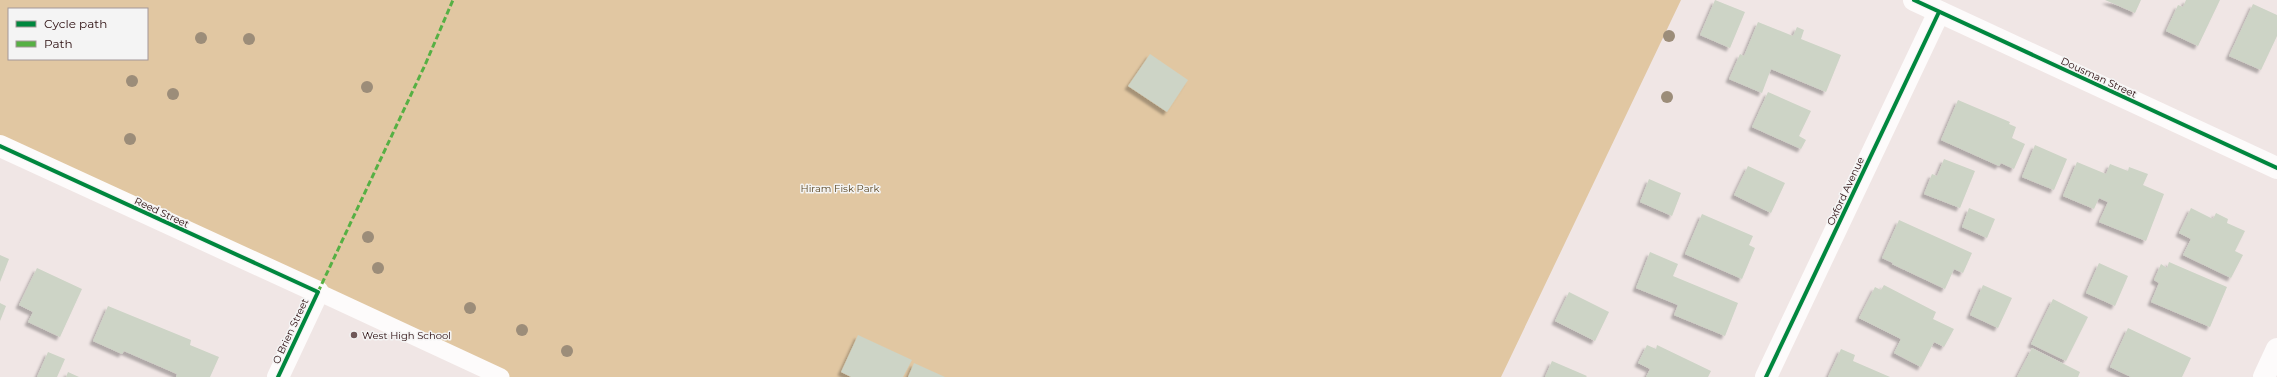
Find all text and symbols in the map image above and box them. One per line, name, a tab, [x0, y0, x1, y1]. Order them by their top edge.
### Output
legend	[8, 8, 148, 60]
text: Cycle path	[44, 16, 107, 31]
text: Path	[44, 36, 73, 51]
street label: Dousman Street	[2059, 54, 2139, 101]
street label: Oxford Avenue	[1824, 155, 1867, 228]
park label: Hiram Fisk Park	[801, 182, 879, 195]
street label: Reed Street	[132, 194, 191, 231]
street label: O Brien Street	[270, 296, 311, 366]
place label: West High School	[362, 329, 451, 342]
marker: West High School	[349, 330, 359, 340]

